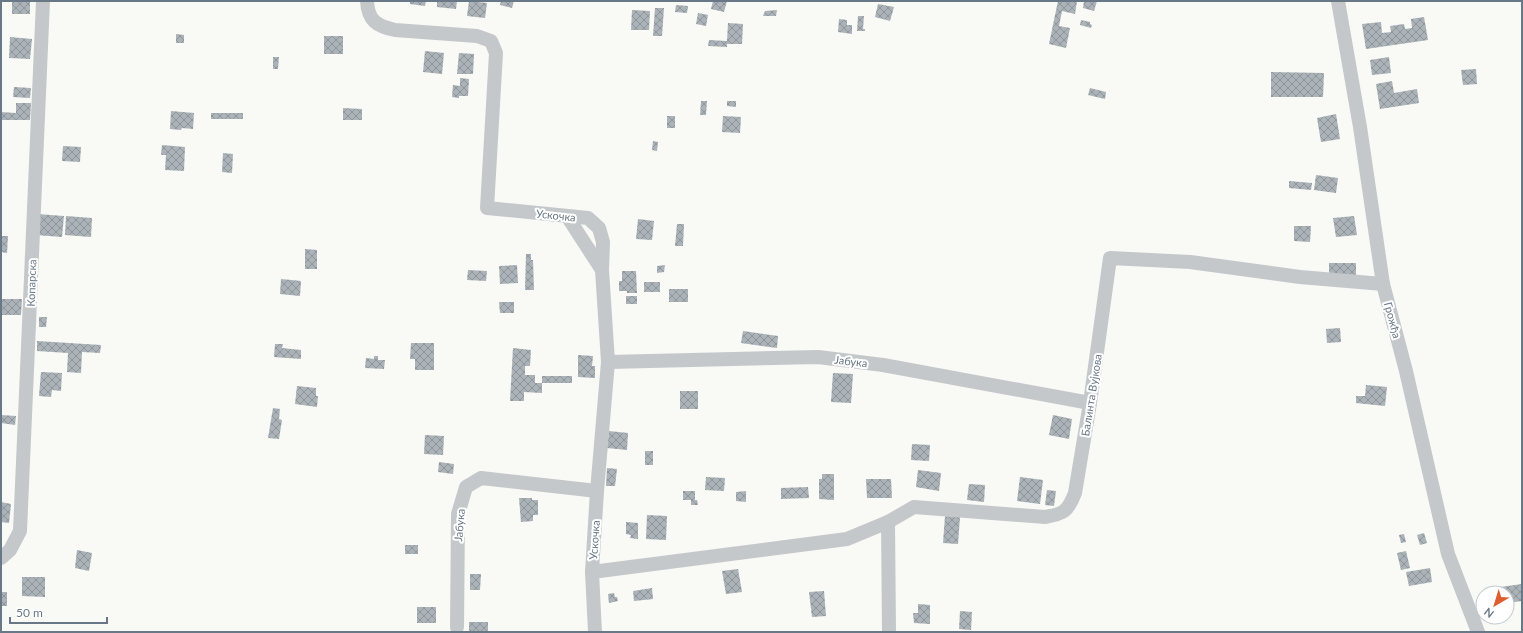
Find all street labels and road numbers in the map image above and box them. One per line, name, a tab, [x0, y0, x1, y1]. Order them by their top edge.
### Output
street label: Ускочка	[536, 206, 576, 224]
street label: Копарска	[24, 259, 38, 307]
street label: Грожђа	[1382, 300, 1404, 340]
street label: Јабука	[834, 353, 868, 369]
street label: Балинта Вујкова	[1078, 353, 1104, 437]
street label: Јабука	[451, 508, 467, 542]
street label: Ускочка	[586, 520, 602, 560]

